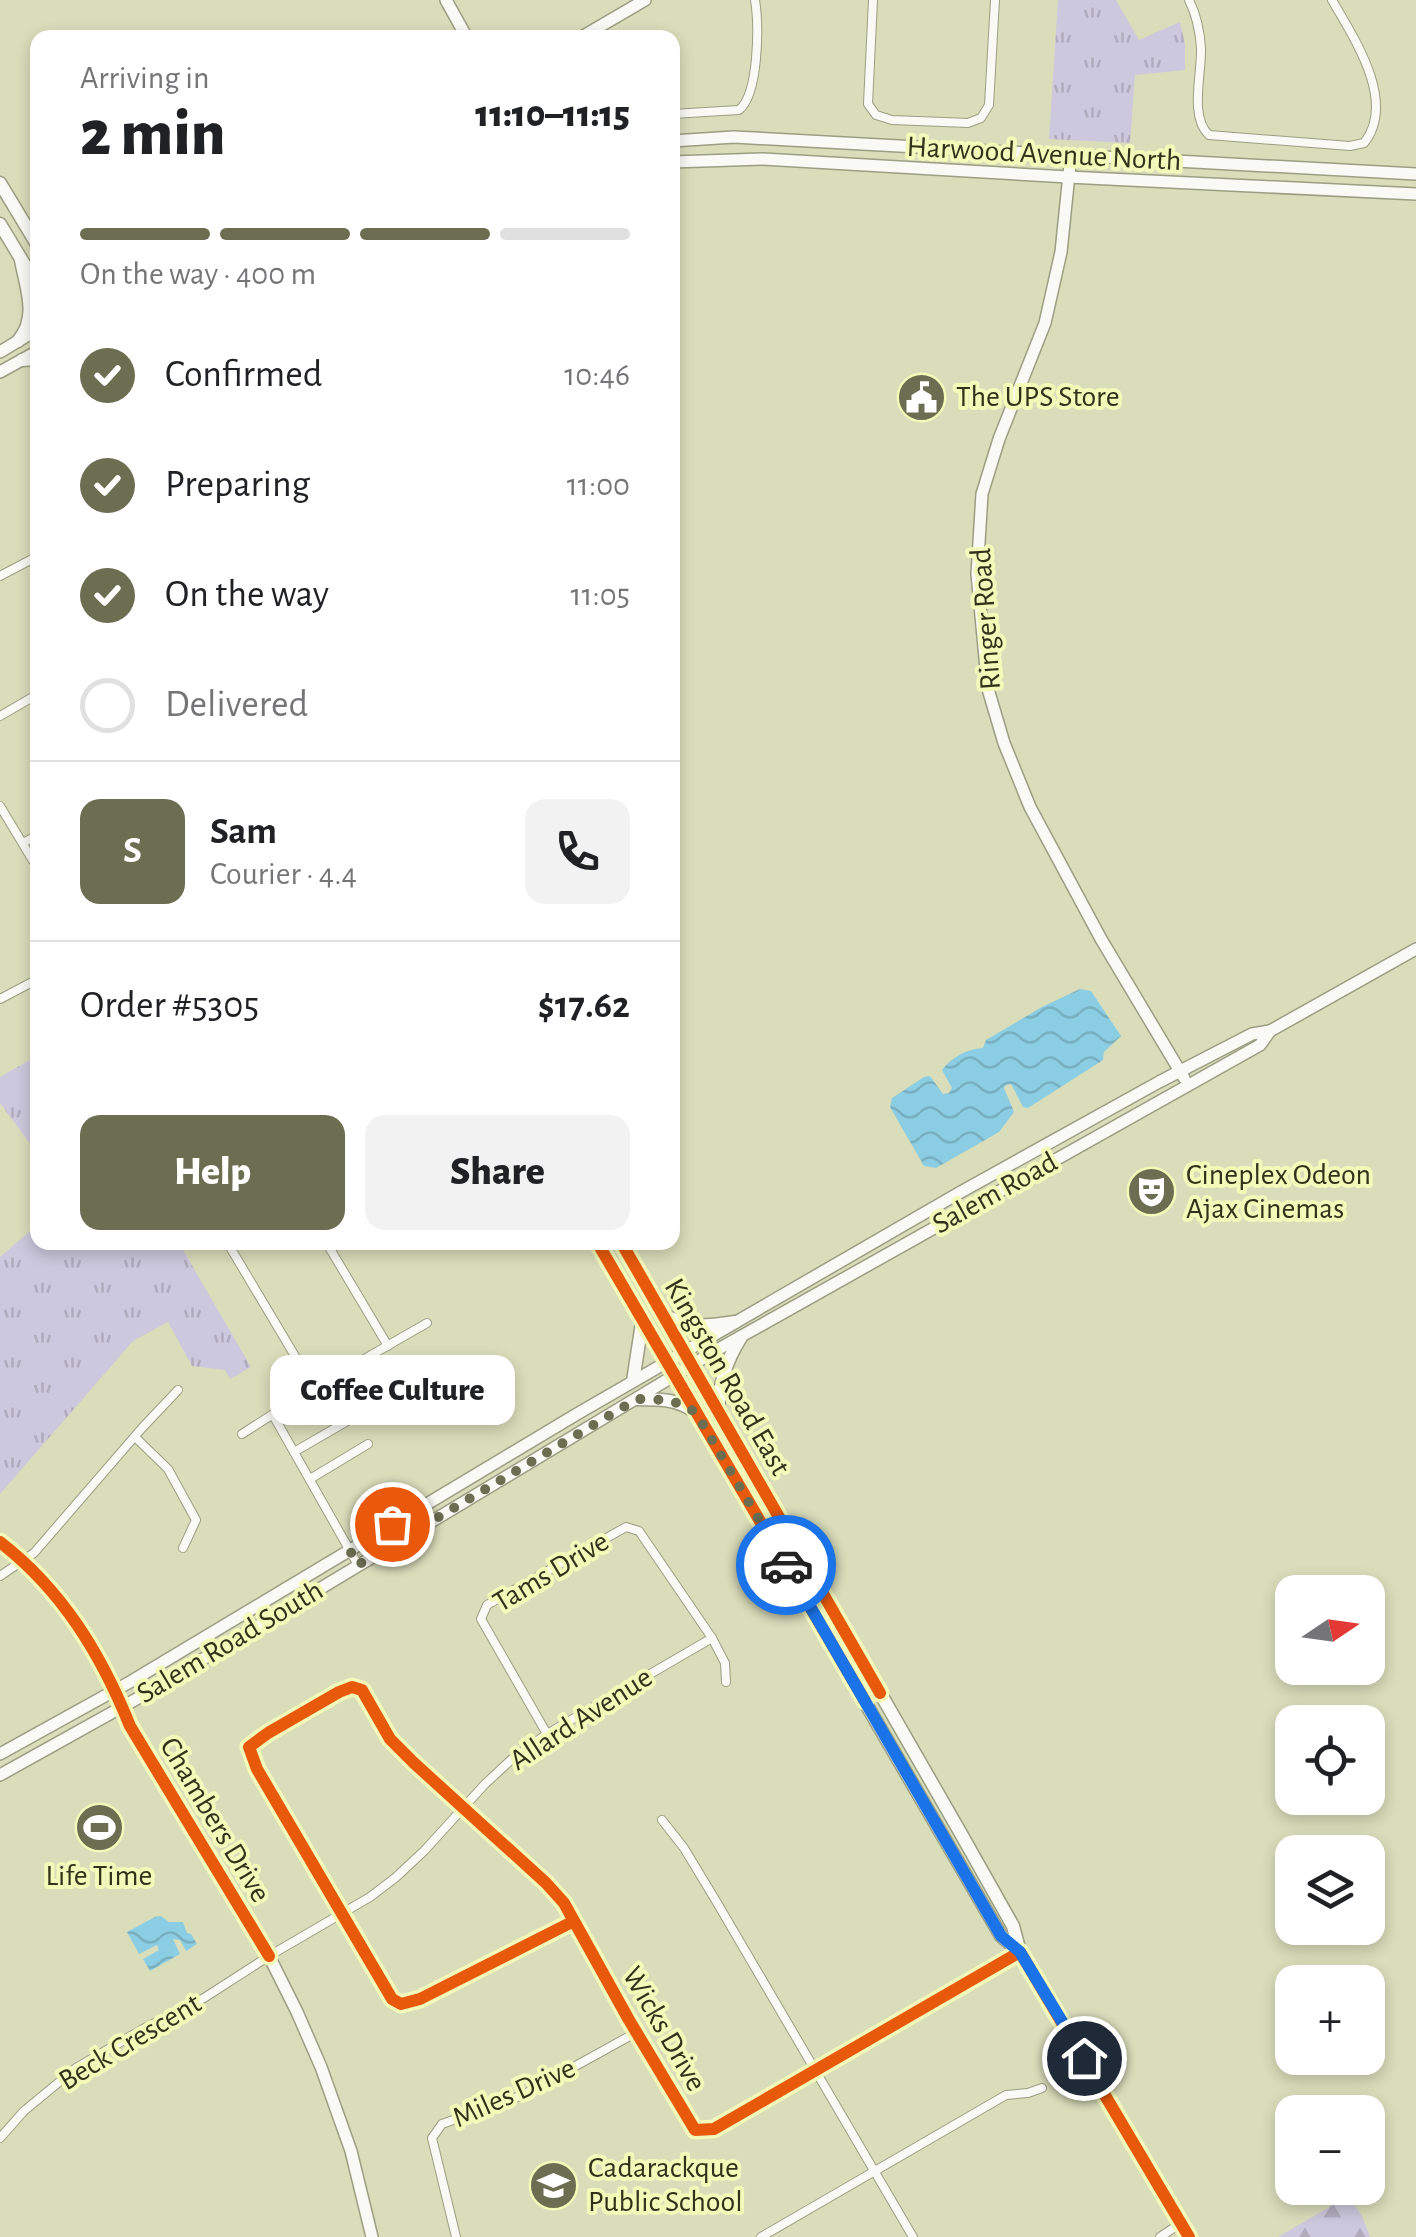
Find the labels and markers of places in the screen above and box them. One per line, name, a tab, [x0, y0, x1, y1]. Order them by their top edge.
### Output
public building icon: The UPS Store	[895, 371, 947, 423]
place label: The UPS Store	[956, 382, 1120, 412]
place label: Cineplex Odeon Ajax Cinemas	[1186, 1160, 1371, 1224]
theatre icon: Cineplex Odeon Ajax Cinemas	[1125, 1166, 1177, 1218]
callout: Coffee Culture	[270, 1354, 514, 1424]
pin	[350, 1482, 435, 1567]
sports icon: Life Time	[73, 1801, 125, 1853]
place label: Life Time	[46, 1861, 152, 1891]
pin	[1042, 2016, 1127, 2101]
place label: Cadarackque Public School	[588, 2153, 743, 2217]
school or university icon: Cadarackque Public School	[527, 2159, 579, 2211]

